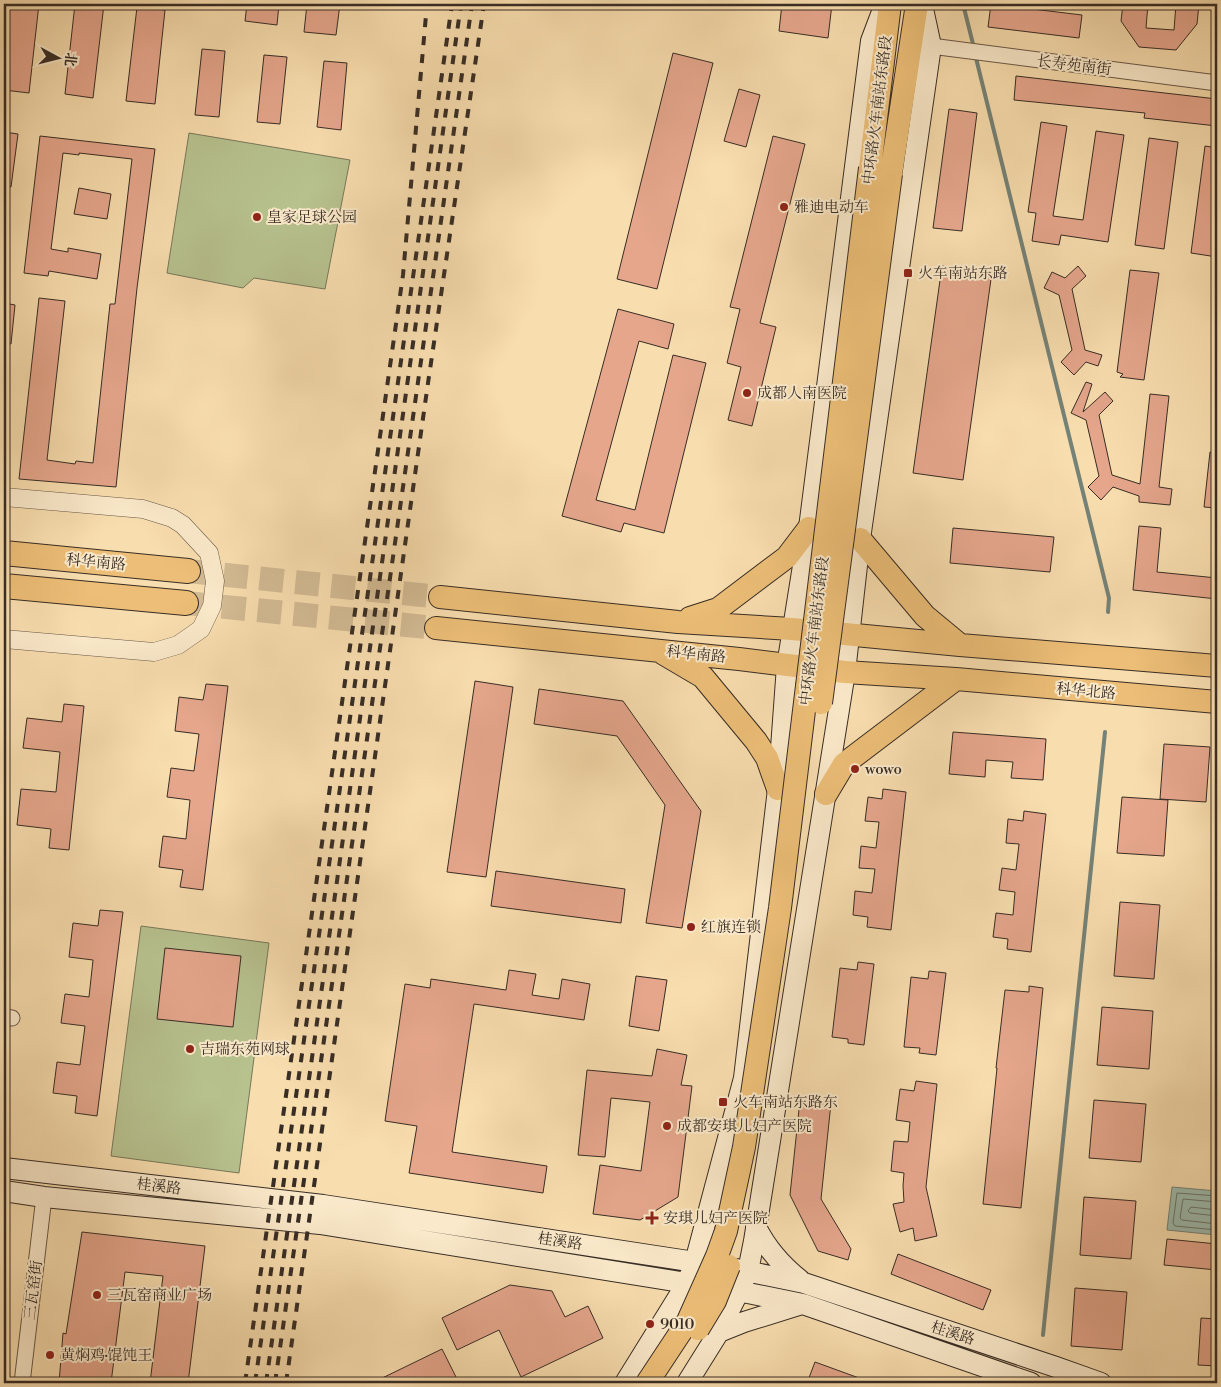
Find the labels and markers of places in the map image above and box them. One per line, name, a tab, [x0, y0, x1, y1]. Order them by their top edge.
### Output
place label: 雅迪电动车	[794, 198, 869, 217]
marker: 雅迪电动车	[778, 201, 790, 213]
place label: 皇家足球公园	[267, 208, 357, 227]
marker: 皇家足球公园	[251, 211, 263, 223]
place label: 火车南站东路	[918, 264, 1008, 283]
marker: 火车南站东路	[902, 267, 914, 279]
place label: 成都人南医院	[757, 384, 847, 403]
marker: 成都人南医院	[741, 387, 753, 399]
place label: wowo	[864, 760, 902, 779]
marker: wowo	[849, 763, 861, 775]
place label: 红旗连锁	[701, 918, 761, 937]
marker: 红旗连锁	[685, 921, 697, 933]
place label: 吉瑞东苑网球	[200, 1040, 290, 1059]
marker: 吉瑞东苑网球	[184, 1043, 196, 1055]
place label: 火车南站东路东	[733, 1093, 838, 1112]
marker: 火车南站东路东	[717, 1096, 729, 1108]
place label: 成都安琪儿妇产医院	[677, 1117, 812, 1136]
marker: 成都安琪儿妇产医院	[661, 1120, 673, 1132]
place label: 安琪儿妇产医院	[663, 1209, 768, 1228]
marker: 安琪儿妇产医院	[645, 1211, 659, 1225]
place label: 三瓦窑商业广场	[107, 1286, 212, 1305]
marker: 三瓦窑商业广场	[91, 1289, 103, 1301]
place label: 9010	[660, 1315, 695, 1334]
marker: 9010	[644, 1318, 656, 1330]
place label: 黄焖鸡·馄饨王	[60, 1346, 153, 1365]
marker: 黄焖鸡·馄饨王	[44, 1349, 56, 1361]

